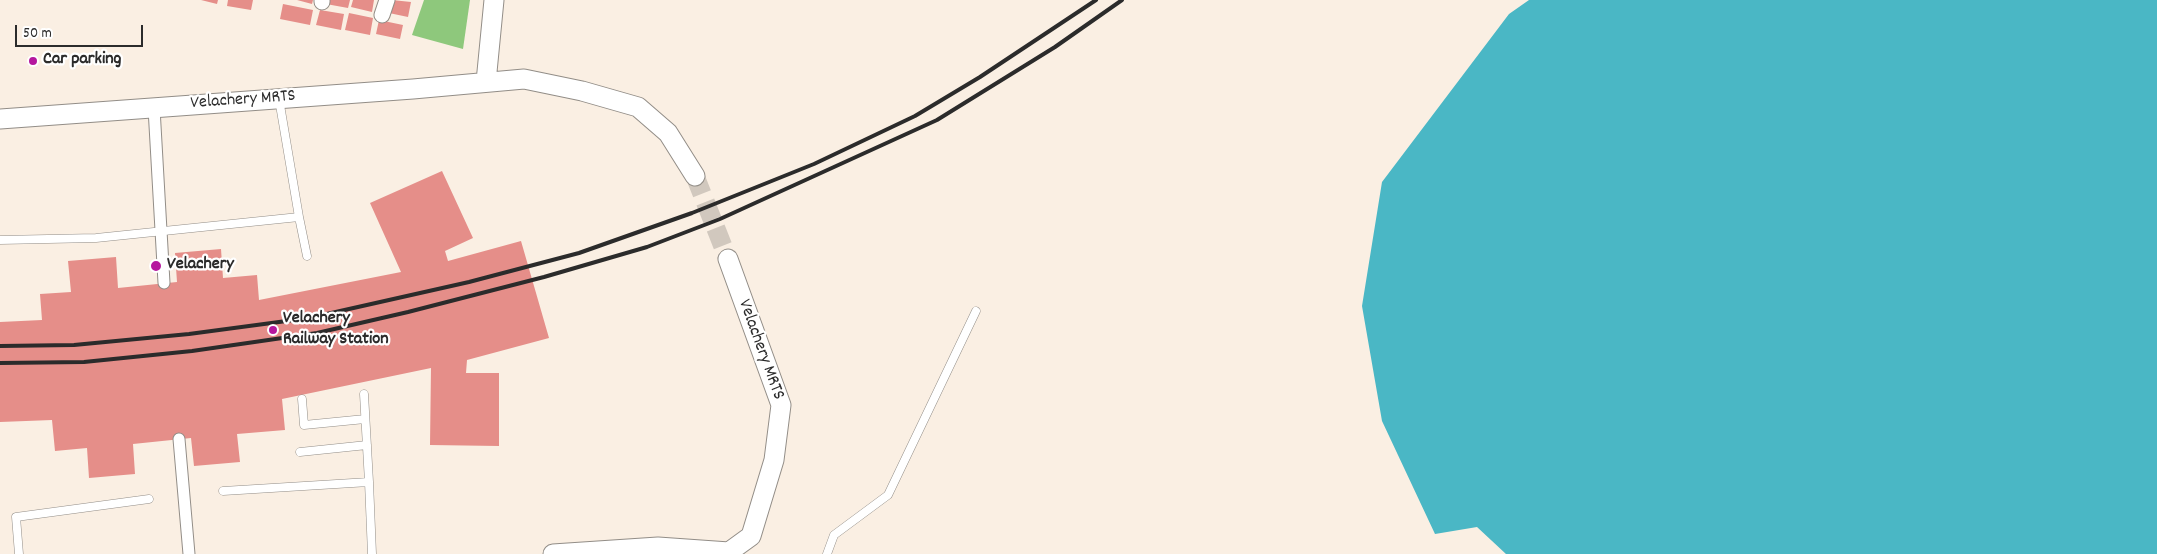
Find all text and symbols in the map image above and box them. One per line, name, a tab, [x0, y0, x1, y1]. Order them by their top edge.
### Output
scale bar	[18, 15, 145, 47]
text: 50 m	[23, 23, 52, 45]
place label: Car parking	[43, 50, 121, 72]
marker: Car parking	[27, 55, 39, 67]
street label: Velachery MRTS	[190, 87, 296, 115]
place label: Velachery	[167, 255, 234, 277]
marker: Velachery	[149, 259, 163, 273]
street label: Velachery MRTS	[732, 297, 788, 403]
place label: Velachery Railway Station	[283, 309, 389, 352]
marker: Velachery Railway Station	[267, 324, 279, 336]

